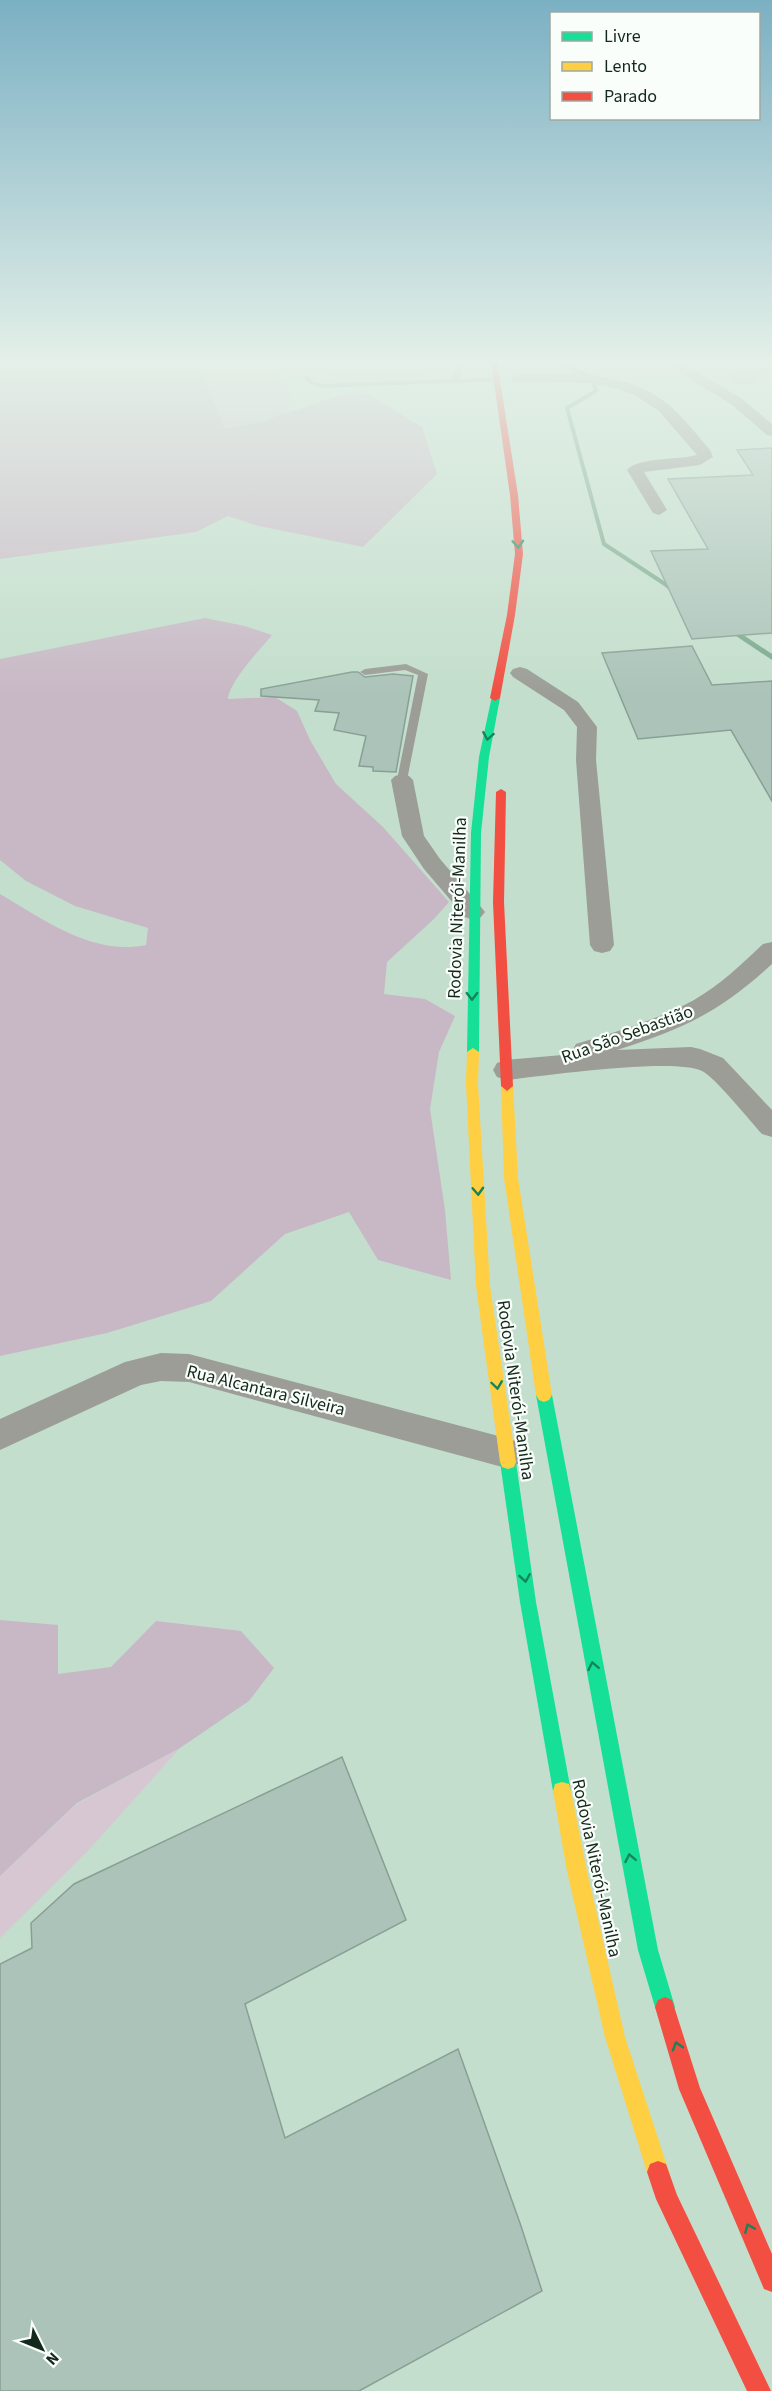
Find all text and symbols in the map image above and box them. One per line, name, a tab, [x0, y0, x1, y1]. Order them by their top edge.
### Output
legend	[550, 12, 760, 120]
text: Livre	[604, 24, 641, 49]
text: Lento	[604, 54, 647, 79]
text: Parado	[604, 84, 657, 109]
one-way arrow	[512, 539, 525, 548]
one-way arrow	[482, 731, 494, 741]
street label: Rodovia Niterói-Manilha	[442, 817, 473, 999]
one-way arrow	[466, 991, 478, 1000]
street label: Rua São Sebastião	[558, 999, 697, 1070]
one-way arrow	[471, 1186, 484, 1195]
street label: Rodovia Niterói-Manilha	[490, 1298, 541, 1482]
street label: Rua Alcantara Silveira	[184, 1359, 348, 1422]
one-way arrow	[490, 1380, 502, 1389]
one-way arrow	[518, 1573, 530, 1582]
one-way arrow	[587, 1662, 599, 1671]
street label: Rodovia Niterói-Manilha	[565, 1777, 628, 1960]
one-way arrow	[624, 1853, 637, 1863]
one-way arrow	[672, 2042, 684, 2052]
one-way arrow	[744, 2223, 756, 2234]
north arrow	[12, 2319, 72, 2379]
text: N	[41, 2347, 64, 2370]

